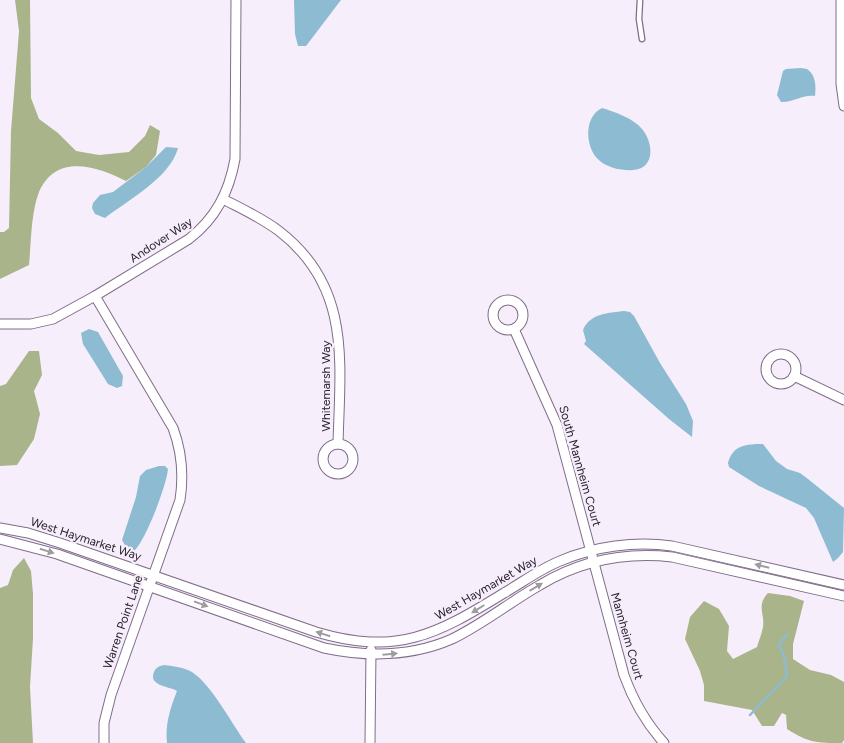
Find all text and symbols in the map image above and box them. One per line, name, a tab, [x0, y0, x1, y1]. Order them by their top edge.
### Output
street label: Andover Way	[127, 214, 195, 265]
street label: Whitemarsh Way	[319, 340, 333, 432]
street label: South Mannheim Court	[556, 404, 604, 528]
street label: West Haymarket Way	[29, 514, 144, 564]
one-way arrow	[40, 548, 55, 556]
street label: West Haymarket Way	[432, 553, 540, 623]
one-way arrow	[755, 562, 770, 570]
street label: Warren Point Lane	[100, 573, 146, 671]
one-way arrow	[530, 583, 543, 592]
street label: Mannheim Court	[608, 591, 646, 682]
one-way arrow	[194, 600, 209, 608]
one-way arrow	[471, 605, 484, 614]
one-way arrow	[316, 629, 331, 637]
one-way arrow	[383, 649, 399, 657]

